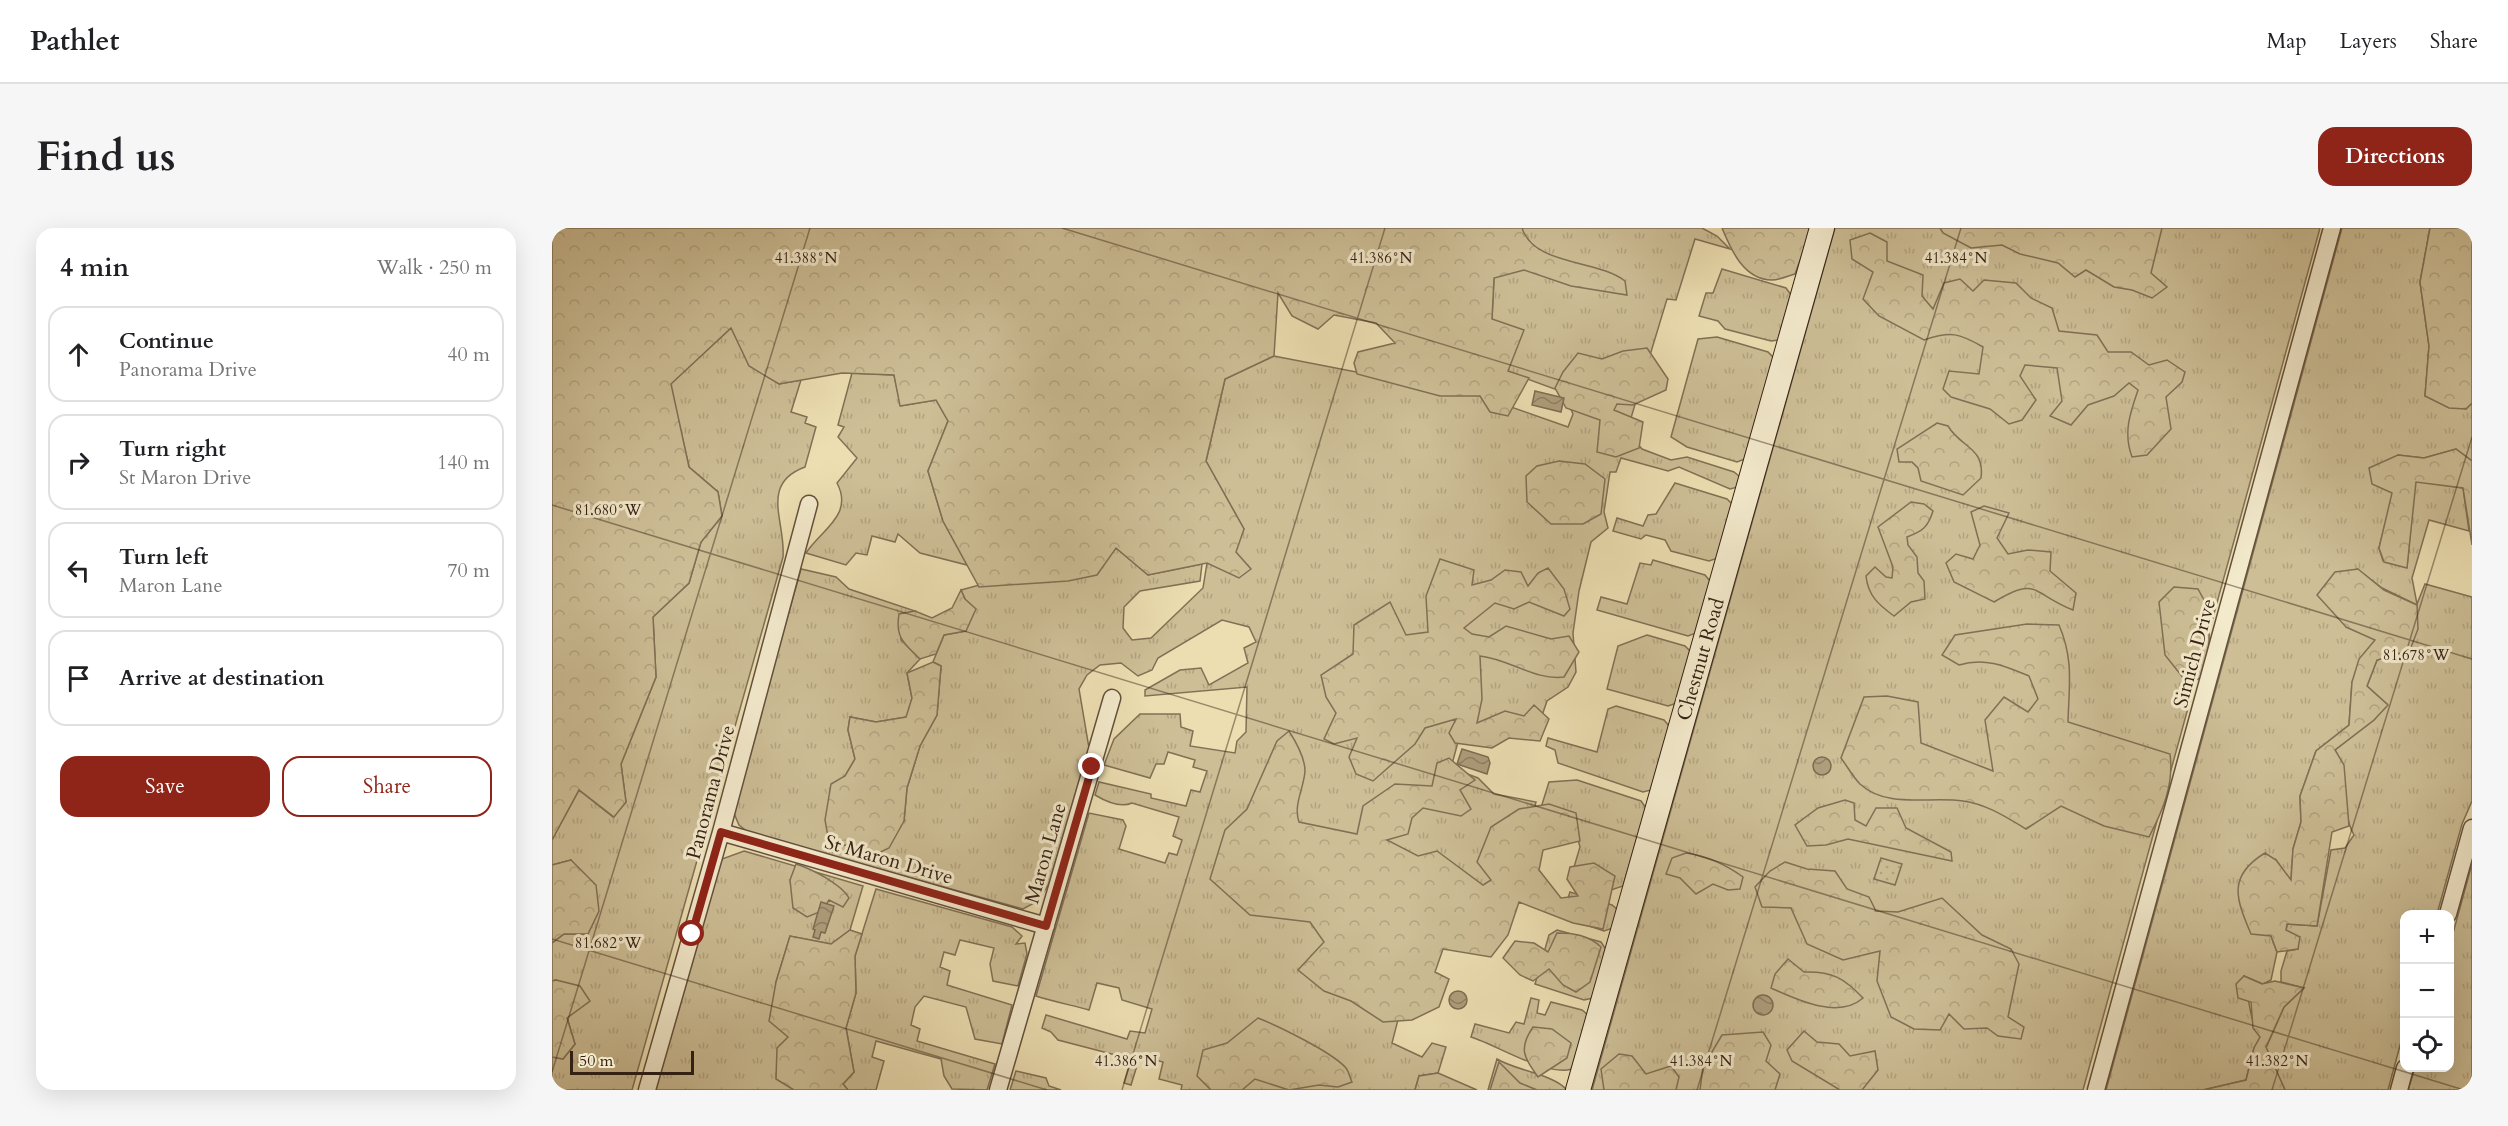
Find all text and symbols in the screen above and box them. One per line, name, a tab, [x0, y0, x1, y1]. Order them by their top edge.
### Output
text: Pathlet	[30, 22, 119, 60]
text: Map	[2267, 27, 2307, 56]
text: Layers	[2340, 27, 2397, 56]
text: Share	[2430, 27, 2478, 56]
button: Directions	[2318, 127, 2472, 186]
text: Find us	[36, 128, 176, 185]
text: 41.388°N	[775, 248, 838, 268]
text: 41.386°N	[1350, 248, 1413, 268]
text: 41.384°N	[1925, 248, 1988, 268]
text: 4 min	[60, 250, 129, 285]
text: Walk · 250 m	[377, 254, 492, 281]
text: Continue	[119, 326, 214, 356]
icon: ahead	[62, 338, 95, 371]
text: 40 m	[447, 341, 490, 368]
text: Panorama Drive	[119, 356, 257, 383]
text: Turn right	[119, 434, 226, 464]
icon: right	[62, 446, 95, 479]
text: 140 m	[437, 449, 490, 476]
text: St Maron Drive	[119, 464, 251, 491]
text: 81.680°W	[575, 500, 642, 520]
text: Turn left	[119, 542, 208, 572]
icon: left	[62, 554, 95, 587]
text: 70 m	[447, 557, 490, 584]
text: Maron Lane	[119, 572, 223, 599]
street label: Chestnut Road	[1670, 594, 1731, 724]
street label: Simich Drive	[2167, 596, 2222, 711]
text: 81.678°W	[2383, 645, 2450, 665]
icon: arrive	[62, 662, 95, 695]
text: Arrive at destination	[119, 663, 324, 693]
street label: Panorama Drive	[680, 722, 741, 862]
route end	[1078, 753, 1104, 779]
button: Save	[60, 756, 270, 817]
button: Share	[282, 756, 492, 817]
street label: Maron Lane	[1018, 800, 1073, 907]
street label: St Maron Drive	[822, 828, 956, 891]
map controls	[2400, 910, 2454, 1072]
button: +	[2400, 910, 2454, 964]
route start	[678, 920, 704, 946]
text: 81.682°W	[575, 933, 642, 953]
button: −	[2400, 964, 2454, 1018]
button: locate	[2400, 1018, 2454, 1072]
scale bar	[570, 1048, 694, 1076]
text: 50 m	[579, 1050, 613, 1072]
text: 41.386°N	[1095, 1051, 1158, 1071]
text: 41.384°N	[1670, 1051, 1733, 1071]
text: 41.382°N	[2246, 1051, 2309, 1071]

